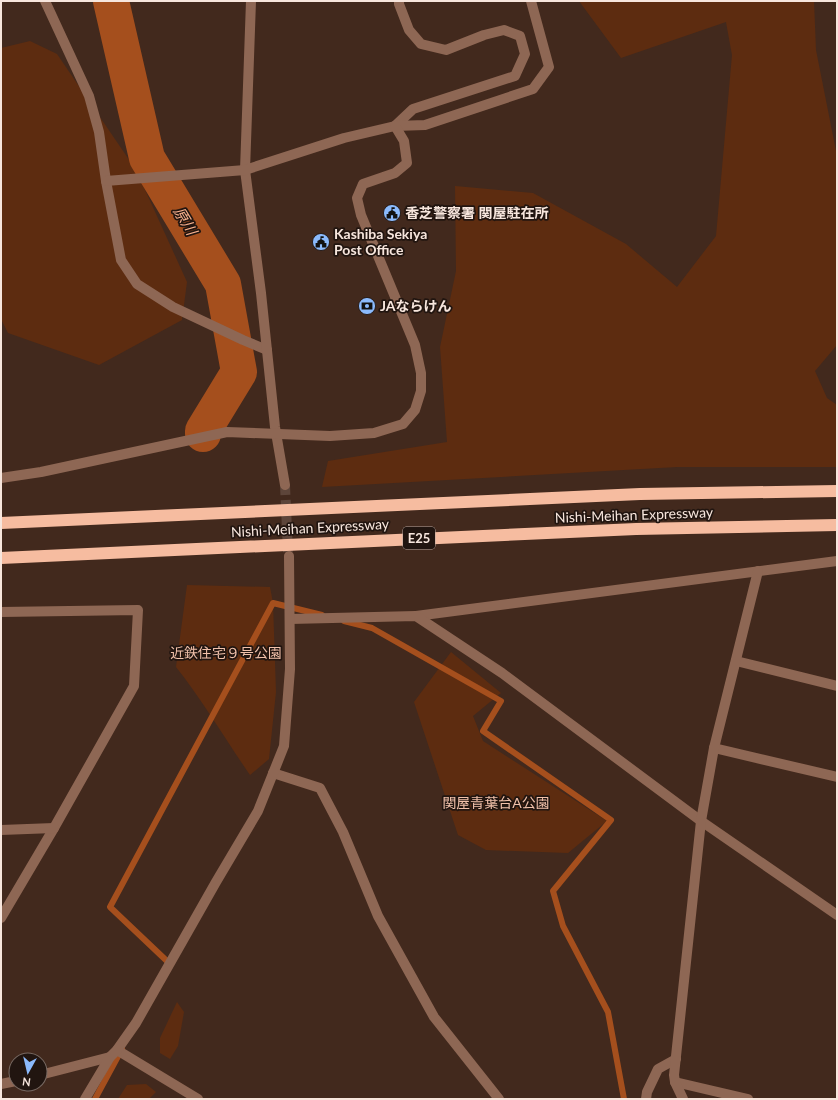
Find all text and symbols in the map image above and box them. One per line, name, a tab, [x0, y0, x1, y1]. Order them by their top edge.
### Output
water label: 原川	[170, 203, 202, 240]
public building icon: 香芝警察署 関屋駐在所	[382, 203, 402, 223]
place label: 香芝警察署 関屋駐在所	[405, 204, 548, 221]
place label: Kashiba Sekiya Post Office	[334, 225, 427, 258]
public building icon: Kashiba Sekiya Post Office	[311, 232, 331, 252]
bank icon: JAならけん	[357, 296, 377, 316]
place label: JAならけん	[380, 297, 452, 314]
street label: Nishi-Meihan Expressway	[555, 503, 714, 526]
street label: Nishi-Meihan Expressway	[231, 515, 390, 540]
road number: E25	[403, 527, 435, 549]
park label: 近鉄住宅９号公園	[170, 644, 282, 661]
park label: 関屋青葉台A公園	[442, 794, 550, 811]
north arrow	[8, 1052, 48, 1092]
text: N	[21, 1075, 32, 1089]

